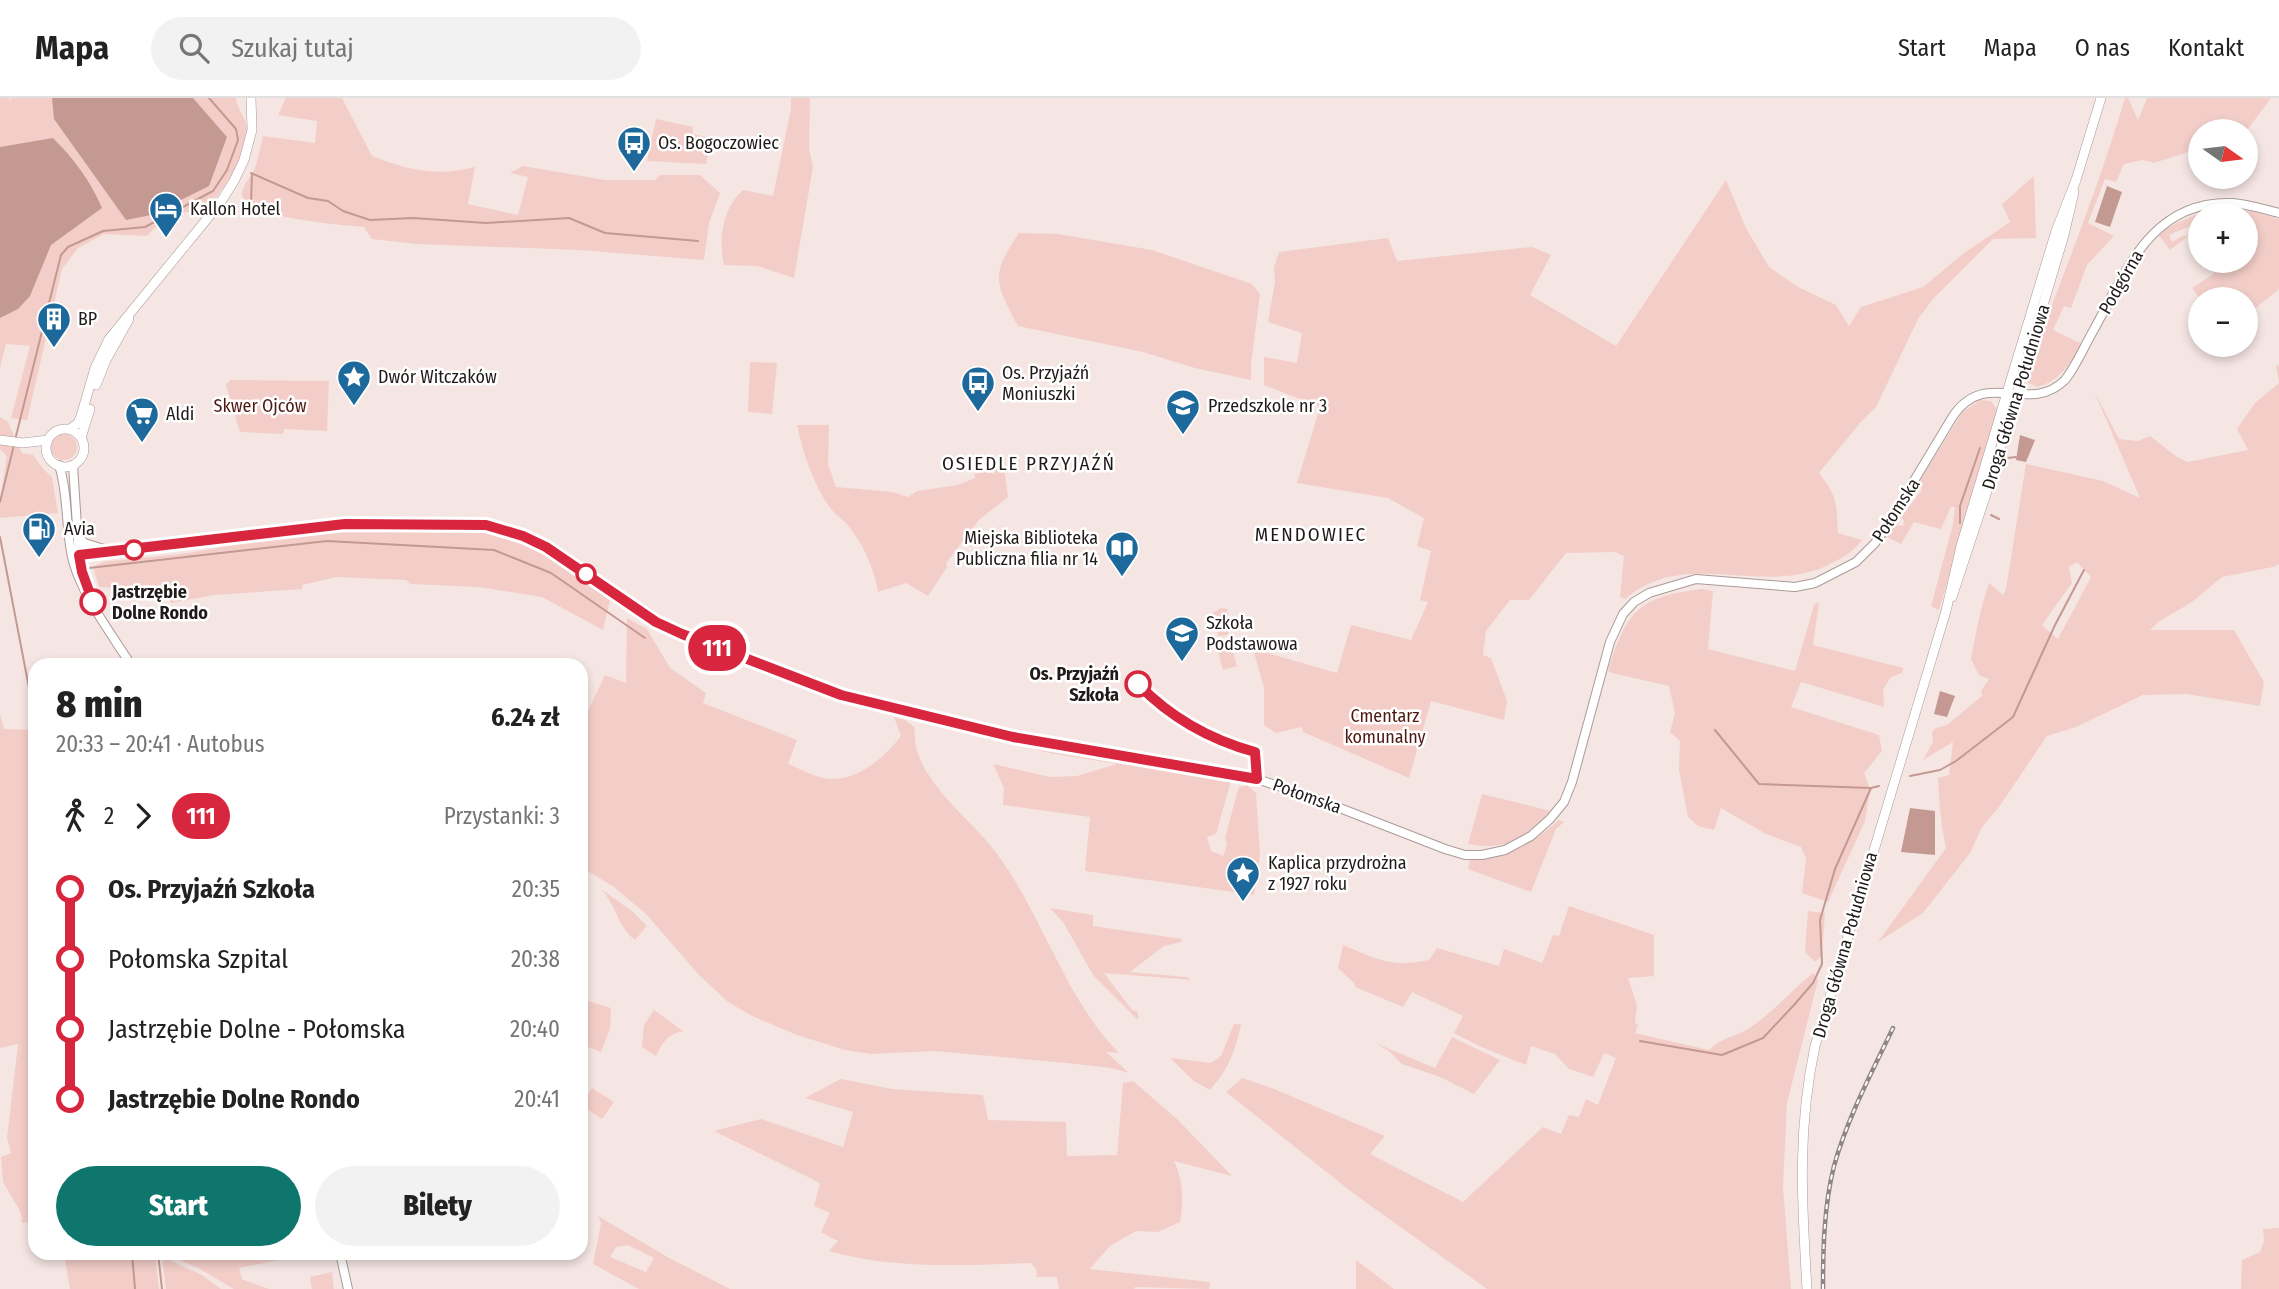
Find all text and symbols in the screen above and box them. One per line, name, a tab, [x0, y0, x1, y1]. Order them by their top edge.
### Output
search box	[151, 17, 641, 80]
text: Mapa	[35, 28, 109, 68]
icon: search	[175, 29, 213, 67]
text: Szukaj tutaj	[231, 33, 354, 64]
text: Start	[1898, 34, 1946, 62]
text: Mapa	[1984, 34, 2037, 62]
text: O nas	[2075, 34, 2130, 62]
text: Kontakt	[2168, 34, 2244, 62]
north arrow	[2188, 119, 2258, 189]
map controls	[2188, 119, 2258, 357]
bus stop icon: Os. Bogoczowiec	[615, 124, 653, 173]
place label: Os. Bogoczowiec	[658, 132, 779, 154]
hotel icon: Kallon Hotel	[147, 190, 185, 239]
place label: Kallon Hotel	[190, 198, 281, 220]
button: +	[2188, 203, 2258, 273]
street label: Podgórna	[2094, 246, 2148, 318]
button: −	[2188, 287, 2258, 357]
building icon: BP	[35, 300, 73, 349]
street label: Droga Główna Południowa	[1977, 302, 2055, 492]
place label: BP	[78, 308, 97, 330]
place icon: Dwór Witczaków	[335, 358, 373, 407]
place label: Os. Przyjaźń Moniuszki	[1002, 362, 1089, 405]
bus stop icon: Os. Przyjaźń Moniuszki	[959, 364, 997, 413]
place label: Dwór Witczaków	[378, 366, 497, 388]
school or university icon: Przedszkole nr 3	[1164, 387, 1202, 436]
supermarket icon: Aldi	[123, 395, 161, 444]
park label: Skwer Ojców	[214, 395, 307, 417]
place label: Przedszkole nr 3	[1208, 395, 1327, 417]
place label: Aldi	[166, 403, 194, 425]
district label: OSIEDLE PRZYJAŹŃ	[942, 452, 1116, 475]
street label: Połomska	[1867, 474, 1925, 546]
fuel station icon: Avia	[20, 510, 58, 559]
place label: Avia	[64, 518, 95, 540]
district label: MENDOWIEC	[1255, 523, 1367, 546]
place label: Miejska Biblioteka Publiczna filia nr 14	[956, 527, 1098, 570]
library icon: Miejska Biblioteka Publiczna filia nr 14	[1103, 529, 1141, 578]
unlabelled marker	[124, 540, 144, 560]
unlabelled marker	[576, 564, 596, 584]
place label: Jastrzębie Dolne Rondo	[111, 581, 208, 624]
marker: Jastrzębie Dolne Rondo	[80, 589, 106, 615]
place label: Szkoła Podstawowa	[1206, 612, 1298, 655]
school or university icon: Szkoła Podstawowa	[1163, 614, 1201, 663]
line badge: 111	[677, 625, 757, 671]
text: 111	[702, 634, 732, 662]
place label: Os. Przyjaźń Szkoła	[1029, 663, 1119, 706]
marker: Os. Przyjaźń Szkoła	[1125, 671, 1151, 697]
text: 8 min	[56, 681, 143, 727]
text: 6.24 zł	[491, 702, 560, 733]
park label: Cmentarz komunalny	[1344, 705, 1426, 748]
text: 20:33 – 20:41 · Autobus	[56, 730, 265, 758]
street label: Połomska	[1270, 773, 1344, 819]
icon: walk	[56, 797, 94, 835]
icon: forward	[124, 797, 162, 835]
text: 2	[104, 802, 114, 830]
text: 111	[186, 802, 216, 830]
text: Przystanki: 3	[444, 802, 560, 830]
street label: Droga Główna Południowa	[1808, 849, 1882, 1041]
place label: Kaplica przydrożna z 1927 roku	[1268, 852, 1407, 895]
place icon: Kaplica przydrożna z 1927 roku	[1224, 854, 1262, 903]
text: Os. Przyjaźń Szkoła	[108, 874, 315, 905]
text: 20:35	[512, 875, 560, 903]
text: Połomska Szpital	[108, 944, 288, 975]
text: 20:38	[511, 945, 560, 973]
text: Jastrzębie Dolne - Połomska	[108, 1014, 405, 1045]
text: 20:40	[510, 1015, 560, 1043]
text: Jastrzębie Dolne Rondo	[108, 1084, 360, 1115]
text: 20:41	[514, 1085, 560, 1113]
button: Start	[56, 1166, 301, 1246]
button: Bilety	[315, 1166, 560, 1246]

